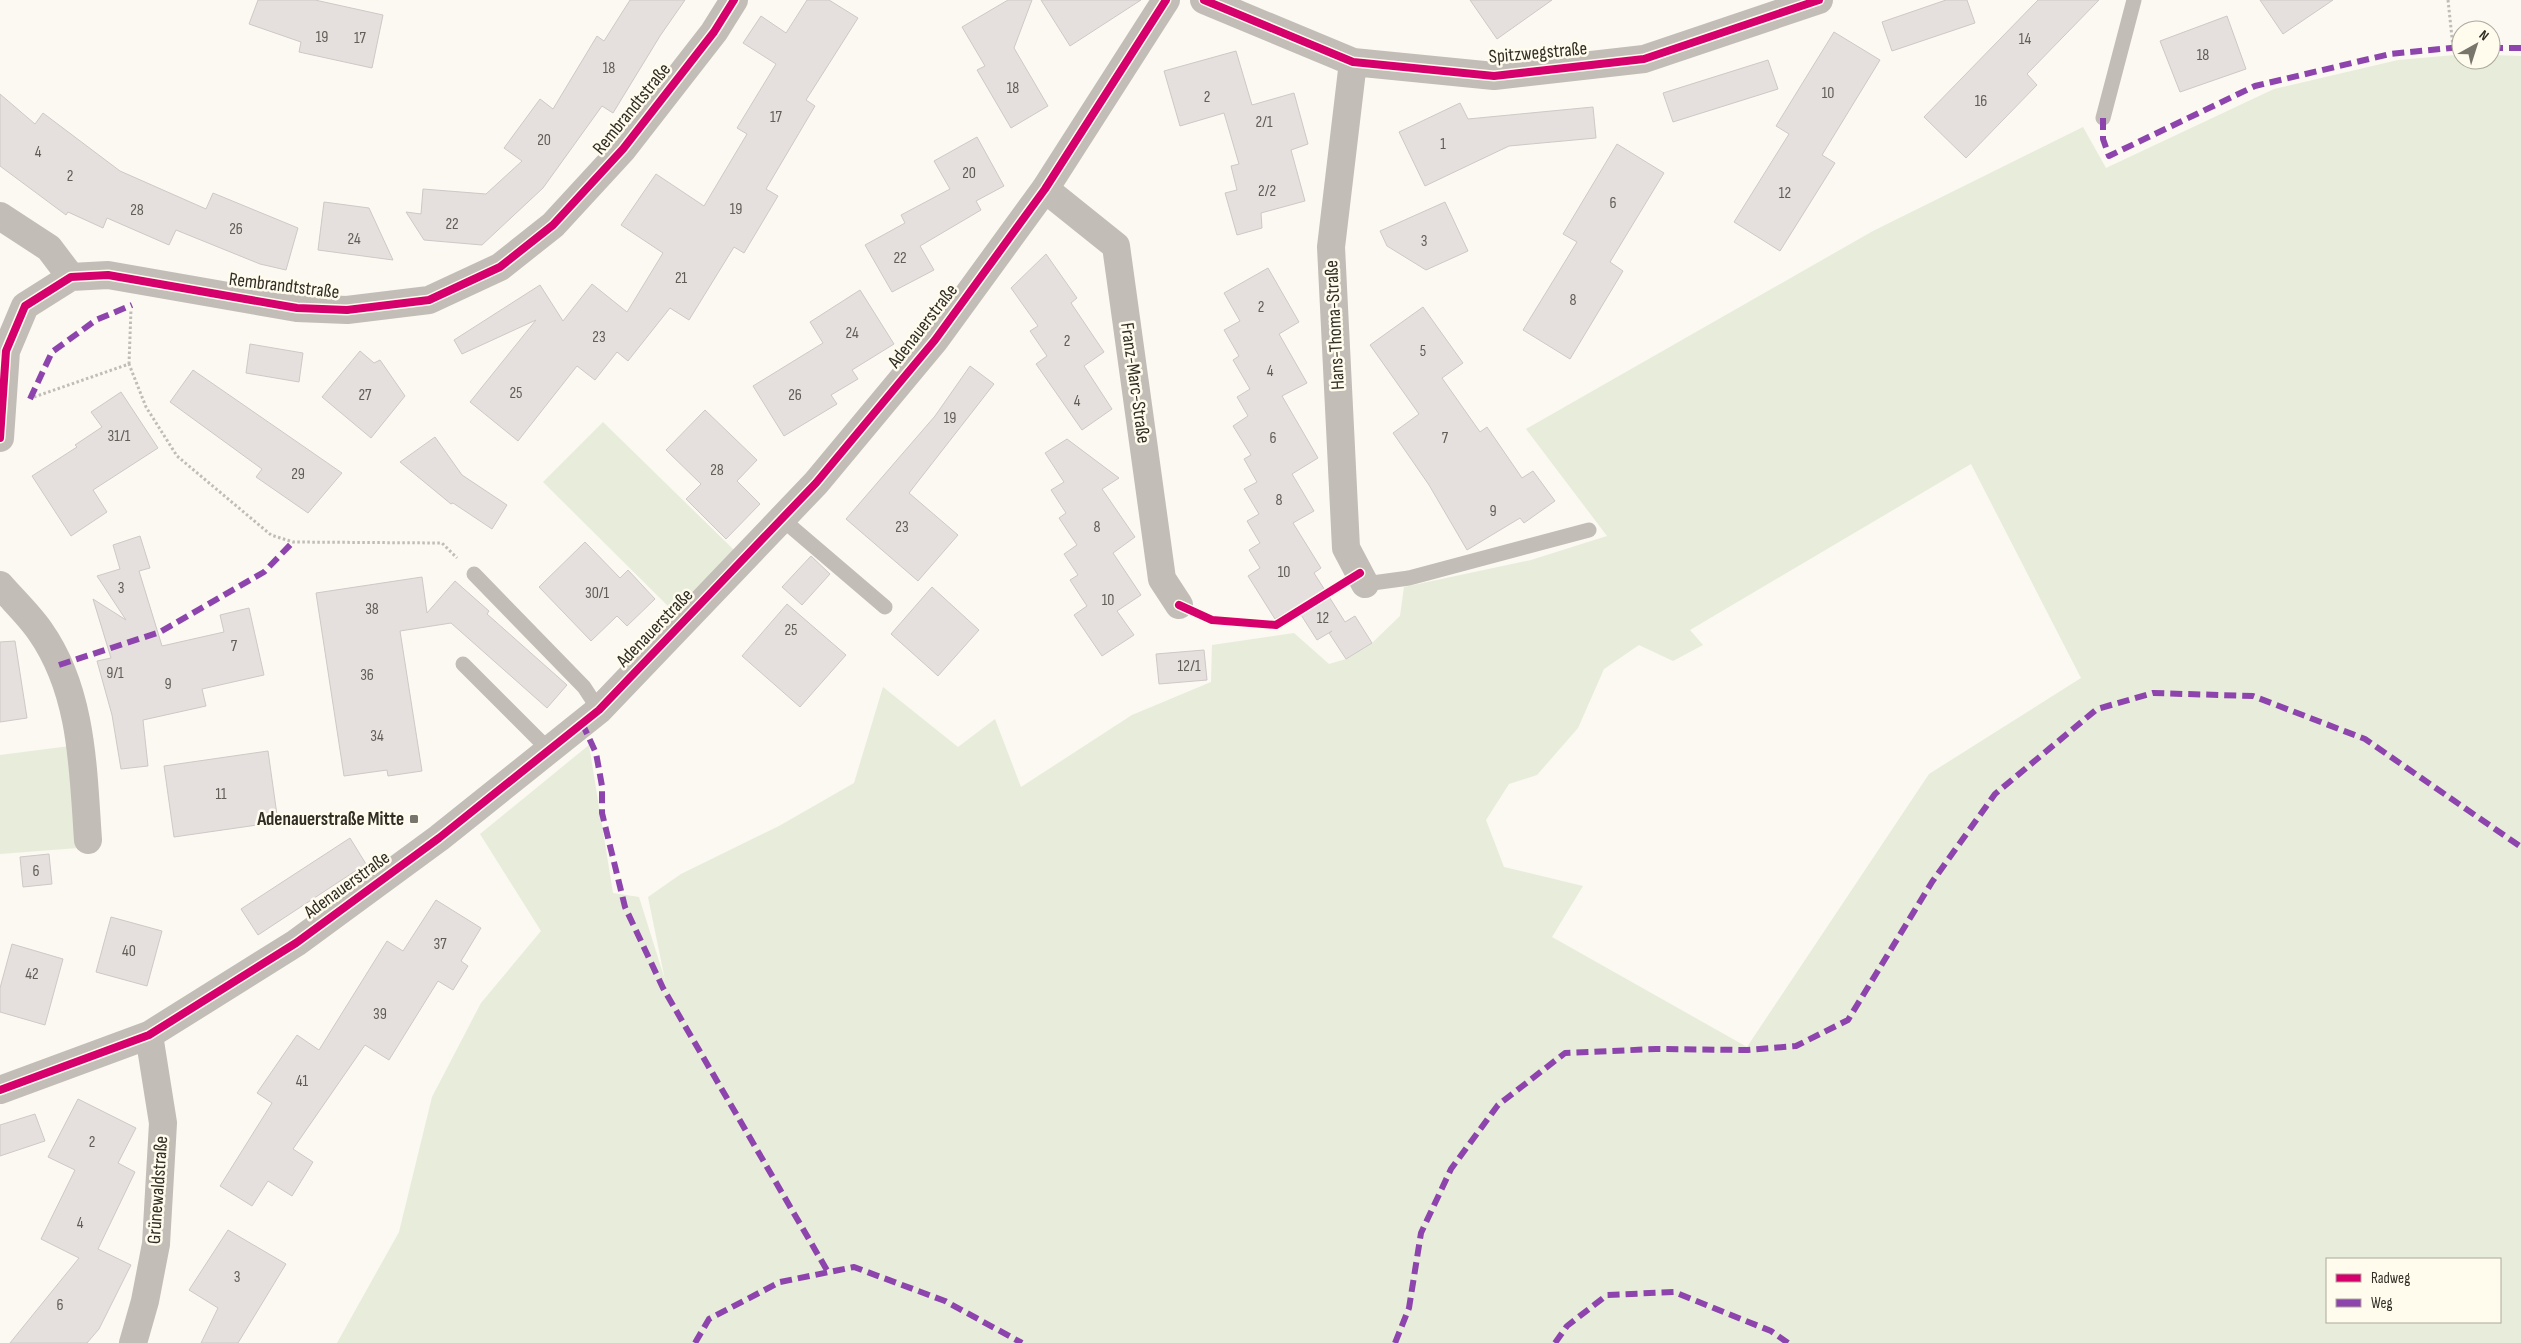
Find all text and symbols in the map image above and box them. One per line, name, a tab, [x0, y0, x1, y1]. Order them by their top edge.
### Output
north arrow	[2451, 20, 2501, 70]
text: N	[2476, 26, 2492, 44]
house number: 19	[316, 28, 328, 47]
house number: 17	[354, 29, 367, 48]
house number: 14	[2019, 30, 2031, 49]
street label: Spitzwegstraße	[1488, 37, 1588, 69]
house number: 18	[2197, 46, 2209, 65]
street label: Rembrandtstraße	[588, 59, 676, 159]
house number: 18	[603, 59, 615, 78]
house number: 18	[1007, 79, 1019, 98]
house number: 10	[1822, 84, 1834, 103]
house number: 2	[1204, 88, 1210, 107]
house number: 16	[1975, 92, 1987, 111]
house number: 17	[770, 108, 783, 127]
house number: 2/1	[1255, 113, 1273, 132]
house number: 20	[537, 131, 551, 150]
house number: 1	[1440, 135, 1446, 154]
house number: 4	[35, 143, 42, 162]
house number: 20	[962, 164, 976, 183]
house number: 2	[67, 167, 73, 186]
house number: 2/2	[1258, 182, 1276, 201]
house number: 12	[1779, 184, 1791, 203]
house number: 6	[1609, 194, 1617, 213]
house number: 19	[730, 200, 742, 219]
house number: 28	[130, 201, 144, 220]
house number: 22	[445, 215, 459, 234]
house number: 26	[229, 220, 243, 239]
house number: 24	[347, 230, 361, 249]
house number: 3	[1421, 232, 1427, 251]
house number: 22	[893, 249, 907, 268]
street label: Hans-Thoma-Straße	[1320, 260, 1350, 390]
street label: Rembrandtstraße	[227, 268, 341, 304]
house number: 21	[675, 269, 688, 288]
street label: Adenauerstraße	[882, 279, 963, 373]
house number: 8	[1569, 291, 1577, 310]
house number: 2	[1258, 298, 1264, 317]
street label: Franz-Marc-Straße	[1115, 321, 1155, 445]
house number: 24	[845, 324, 859, 343]
house number: 23	[592, 328, 606, 347]
house number: 2	[1064, 332, 1070, 351]
house number: 5	[1420, 342, 1426, 361]
house number: 4	[1267, 362, 1274, 381]
house number: 25	[509, 384, 523, 403]
house number: 27	[358, 386, 372, 405]
house number: 26	[788, 386, 802, 405]
house number: 4	[1074, 392, 1081, 411]
house number: 19	[944, 409, 956, 428]
house number: 31/1	[108, 427, 131, 446]
house number: 6	[1269, 429, 1277, 448]
house number: 7	[1442, 429, 1449, 448]
house number: 28	[710, 461, 724, 480]
house number: 29	[291, 465, 305, 484]
house number: 8	[1275, 491, 1283, 510]
house number: 9	[1489, 502, 1497, 521]
house number: 23	[895, 518, 909, 537]
house number: 8	[1093, 518, 1101, 537]
house number: 10	[1278, 563, 1290, 582]
house number: 3	[118, 579, 124, 598]
house number: 30/1	[585, 584, 609, 603]
street label: Adenauerstraße	[611, 584, 698, 673]
house number: 10	[1102, 591, 1114, 610]
house number: 38	[365, 600, 379, 619]
house number: 12	[1317, 609, 1329, 628]
house number: 25	[784, 621, 798, 640]
house number: 7	[231, 637, 238, 656]
house number: 12/1	[1178, 657, 1201, 676]
house number: 9/1	[106, 664, 124, 683]
house number: 36	[360, 666, 374, 685]
house number: 9	[164, 675, 172, 694]
house number: 34	[370, 727, 384, 746]
house number: 11	[215, 785, 227, 804]
place label: Adenauerstraße Mitte	[256, 808, 404, 831]
marker: Adenauerstraße Mitte	[408, 813, 420, 825]
street label: Adenauerstraße	[299, 846, 394, 924]
house number: 6	[32, 862, 40, 881]
house number: 37	[433, 935, 447, 954]
house number: 40	[122, 942, 136, 961]
house number: 42	[25, 965, 39, 984]
house number: 39	[373, 1005, 387, 1024]
house number: 41	[296, 1072, 309, 1091]
house number: 2	[89, 1133, 95, 1152]
street label: Grünewaldstraße	[143, 1135, 173, 1245]
house number: 4	[77, 1214, 84, 1233]
legend	[2326, 1258, 2501, 1323]
house number: 3	[234, 1268, 240, 1287]
text: Radweg	[2371, 1269, 2410, 1288]
text: Weg	[2371, 1294, 2393, 1313]
house number: 6	[56, 1296, 64, 1315]

